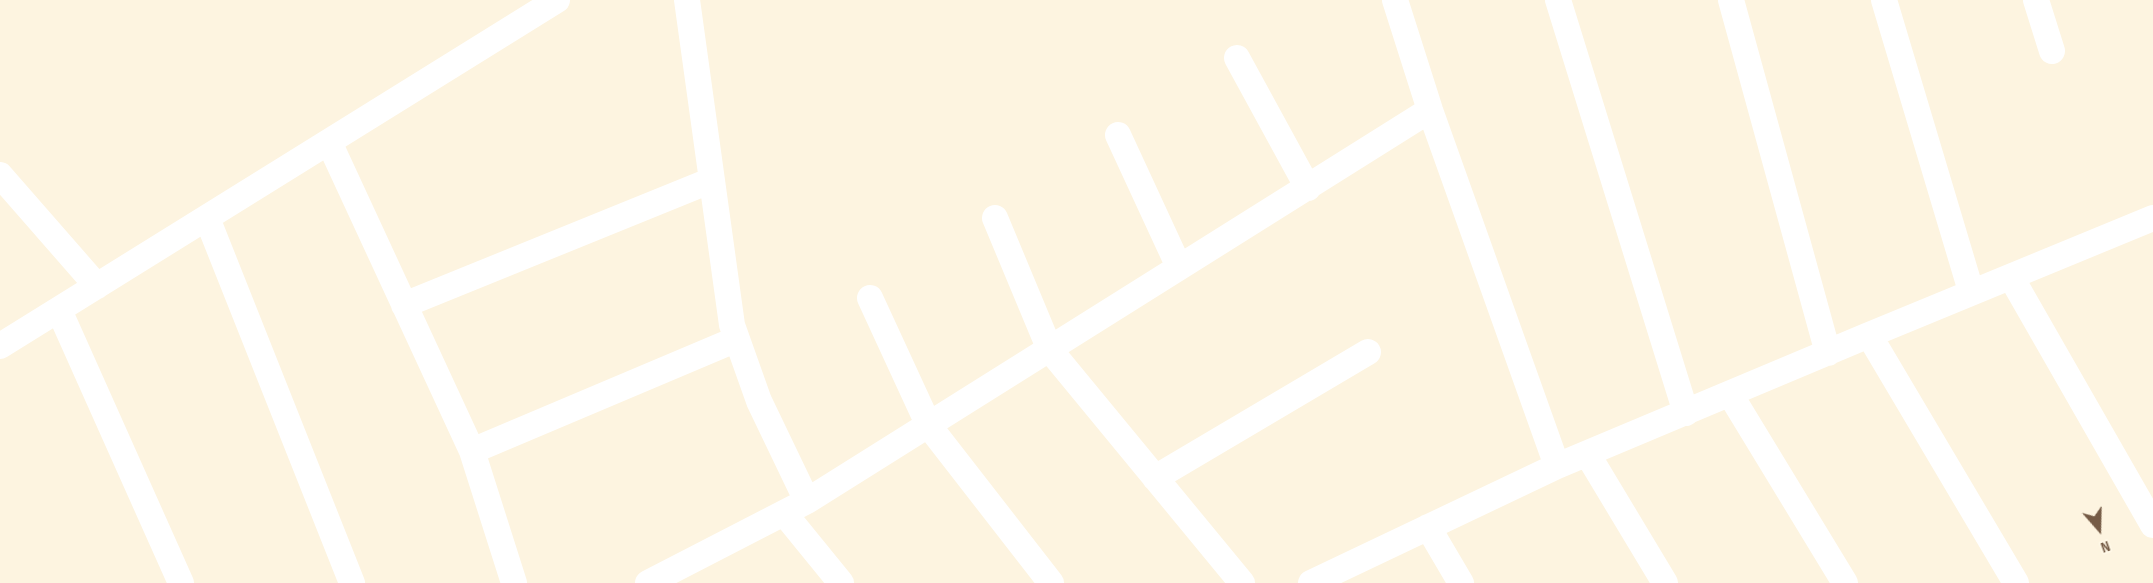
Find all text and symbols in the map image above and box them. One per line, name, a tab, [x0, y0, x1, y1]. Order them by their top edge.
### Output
north arrow	[2069, 499, 2129, 559]
text: N	[2098, 536, 2113, 557]

